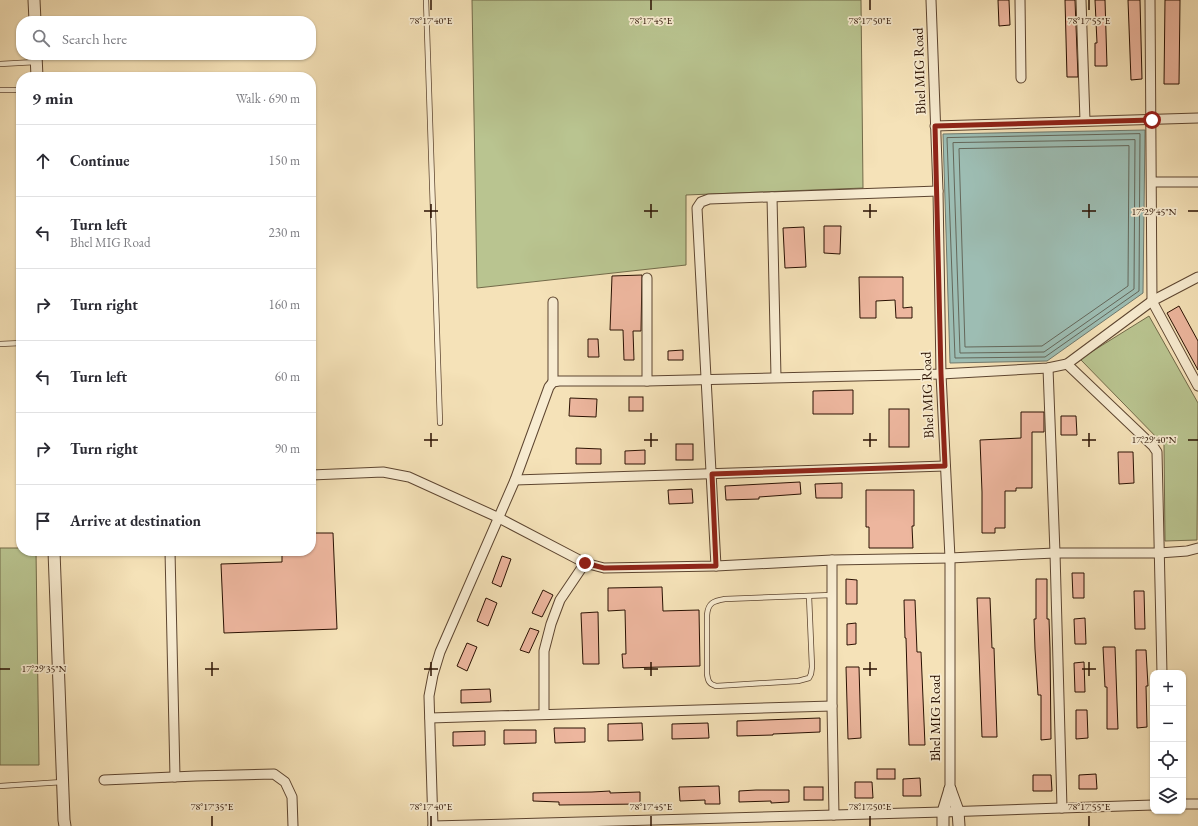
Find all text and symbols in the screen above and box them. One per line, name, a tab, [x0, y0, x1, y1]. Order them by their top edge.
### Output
text: 78°17'40"E	[410, 14, 453, 27]
text: 78°17'45"E	[630, 14, 673, 27]
text: 78°17'50"E	[849, 14, 892, 27]
text: 78°17'55"E	[1068, 14, 1111, 27]
search box	[16, 16, 316, 60]
street label: Bhel MIG Road	[908, 26, 930, 115]
icon: search	[30, 27, 52, 49]
text: Search here	[62, 29, 127, 48]
text: 9 min	[32, 87, 73, 109]
text: Walk · 690 m	[236, 90, 300, 107]
route start	[1143, 111, 1161, 129]
icon: ahead	[32, 150, 54, 172]
text: Continue	[70, 151, 130, 170]
text: 150 m	[269, 152, 300, 169]
text: 17°29'45"N	[1132, 205, 1177, 218]
text: Turn left	[70, 215, 127, 234]
icon: left	[32, 222, 54, 244]
text: 230 m	[269, 224, 300, 241]
text: Bhel MIG Road	[70, 234, 151, 251]
icon: right	[32, 294, 54, 316]
text: Turn right	[70, 295, 138, 314]
text: 160 m	[269, 296, 300, 313]
street label: Bhel MIG Road	[916, 350, 938, 439]
icon: left	[32, 366, 54, 388]
text: Turn left	[70, 367, 127, 386]
text: 60 m	[275, 368, 300, 385]
text: 17°29'40"N	[1132, 433, 1177, 446]
icon: right	[32, 438, 54, 460]
text: Turn right	[70, 439, 138, 458]
text: 90 m	[275, 440, 300, 457]
icon: arrive	[32, 510, 54, 532]
text: Arrive at destination	[70, 511, 201, 530]
route end	[576, 554, 594, 572]
text: 17°29'35"N	[22, 662, 67, 675]
map controls	[1150, 670, 1186, 814]
button: +	[1150, 670, 1186, 706]
street label: Bhel MIG Road	[926, 674, 944, 761]
button: −	[1150, 706, 1186, 742]
button: locate	[1150, 742, 1186, 778]
button: layers	[1150, 778, 1186, 814]
text: 78°17'35"E	[191, 800, 234, 813]
text: 78°17'40"E	[410, 800, 453, 813]
text: 78°17'45"E	[630, 800, 673, 813]
text: 78°17'50"E	[849, 800, 892, 813]
text: 78°17'55"E	[1068, 800, 1111, 813]

